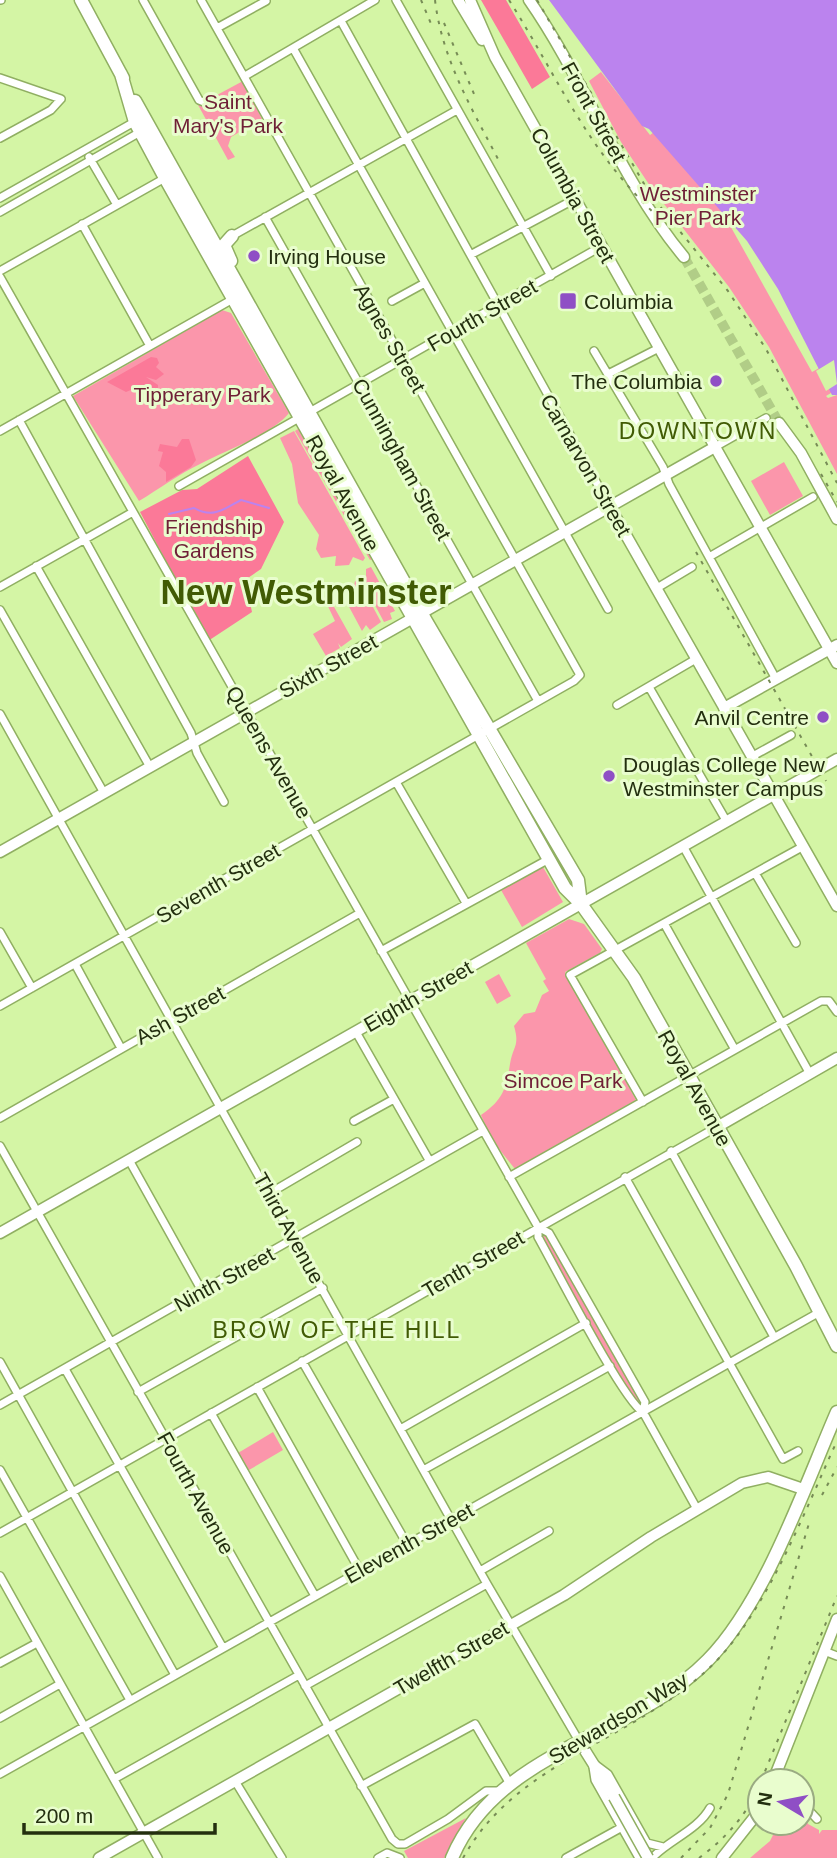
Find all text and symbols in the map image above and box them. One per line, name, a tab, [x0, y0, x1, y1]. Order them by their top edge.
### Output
street label: Front Street	[557, 58, 631, 166]
park label: Saint Mary's Park	[173, 90, 284, 137]
street label: Columbia Street	[526, 124, 620, 267]
park label: Westminster Pier Park	[640, 182, 756, 229]
place label: Irving House	[268, 245, 386, 268]
marker: Irving House	[246, 248, 262, 264]
street label: Fourth Street	[423, 274, 541, 356]
street label: Agnes Street	[350, 280, 430, 396]
place label: Columbia	[584, 290, 673, 313]
marker: Columbia	[558, 291, 578, 311]
place label: The Columbia	[571, 370, 702, 393]
marker: The Columbia	[708, 373, 724, 389]
street label: Cunningham Street	[348, 374, 456, 544]
park label: Tipperary Park	[134, 383, 271, 406]
street label: Carnarvon Street	[536, 390, 636, 540]
district label: DOWNTOWN	[619, 418, 777, 444]
street label: Royal Avenue	[302, 431, 384, 555]
park label: Friendship Gardens	[165, 515, 263, 562]
district label: New Westminster	[160, 572, 452, 611]
street label: Sixth Street	[275, 630, 381, 702]
street label: Queens Avenue	[222, 682, 316, 822]
place label: Anvil Centre	[695, 706, 809, 729]
marker: Anvil Centre	[815, 709, 831, 725]
place label: Douglas College New Westminster Campus	[623, 753, 826, 800]
marker: Douglas College New Westminster Campus	[601, 768, 617, 784]
street label: Seventh Street	[152, 838, 284, 928]
street label: Eighth Street	[360, 956, 476, 1036]
street label: Ash Street	[132, 981, 229, 1049]
street label: Royal Avenue	[654, 1026, 736, 1150]
park label: Simcoe Park	[503, 1069, 623, 1092]
street label: Third Avenue	[249, 1168, 329, 1288]
street label: Tenth Street	[418, 1226, 528, 1302]
street label: Ninth Street	[170, 1242, 278, 1316]
district label: BROW OF THE HILL	[213, 1317, 461, 1343]
street label: Fourth Avenue	[153, 1428, 239, 1558]
street label: Eleventh Street	[341, 1498, 478, 1588]
street label: Twelfth Street	[390, 1616, 512, 1700]
street label: Stewardson Way	[544, 1667, 692, 1769]
north arrow	[746, 1767, 816, 1837]
text: N	[753, 1791, 776, 1808]
scale bar	[24, 1792, 215, 1836]
text: 200 m	[35, 1804, 93, 1827]

